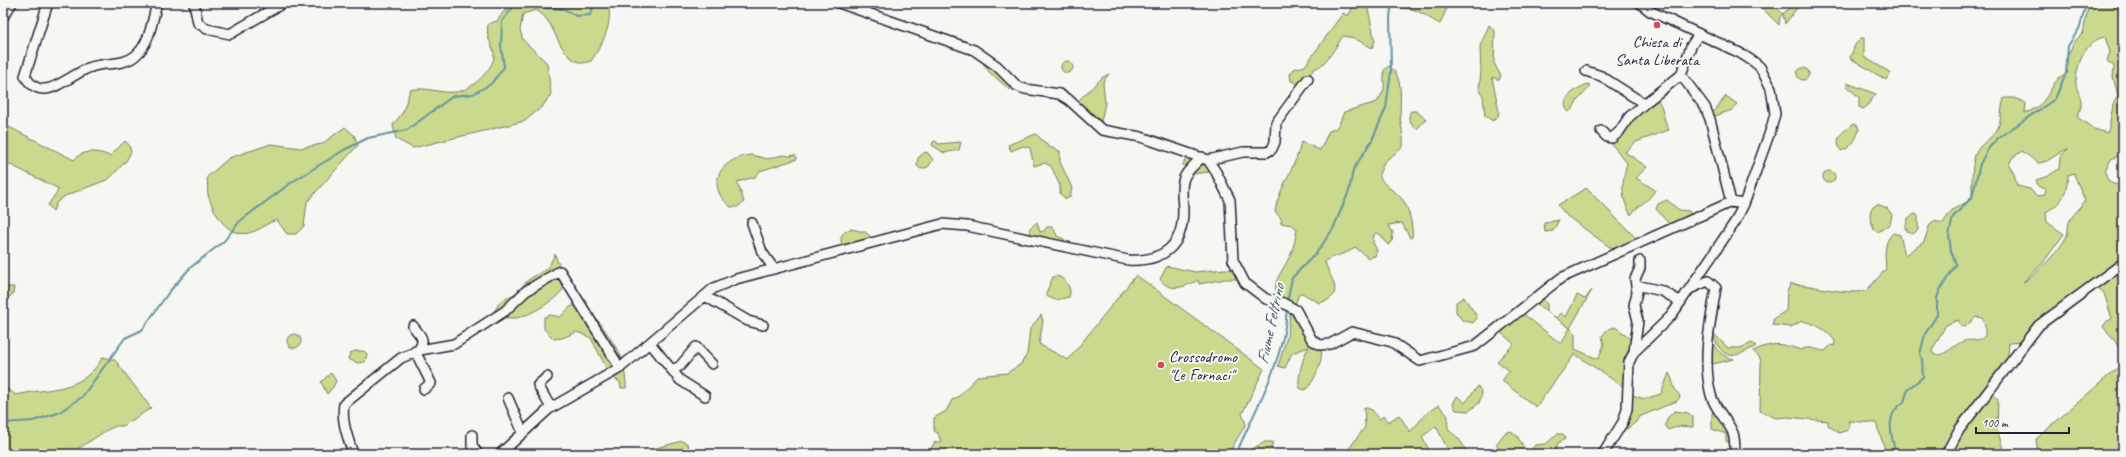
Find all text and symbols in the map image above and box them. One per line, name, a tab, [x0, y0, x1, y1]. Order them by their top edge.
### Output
marker: Chiesa di Santa Liberata	[1652, 20, 1662, 30]
place label: Chiesa di Santa Liberata	[1615, 32, 1700, 70]
water label: Fiume Feltrino	[1252, 280, 1290, 366]
place label: Crossodromo "Le Fornaci"	[1169, 347, 1238, 385]
marker: Crossodromo "Le Fornaci"	[1156, 360, 1166, 370]
scale bar	[1976, 409, 2069, 435]
text: 100 m	[1982, 415, 2009, 431]

